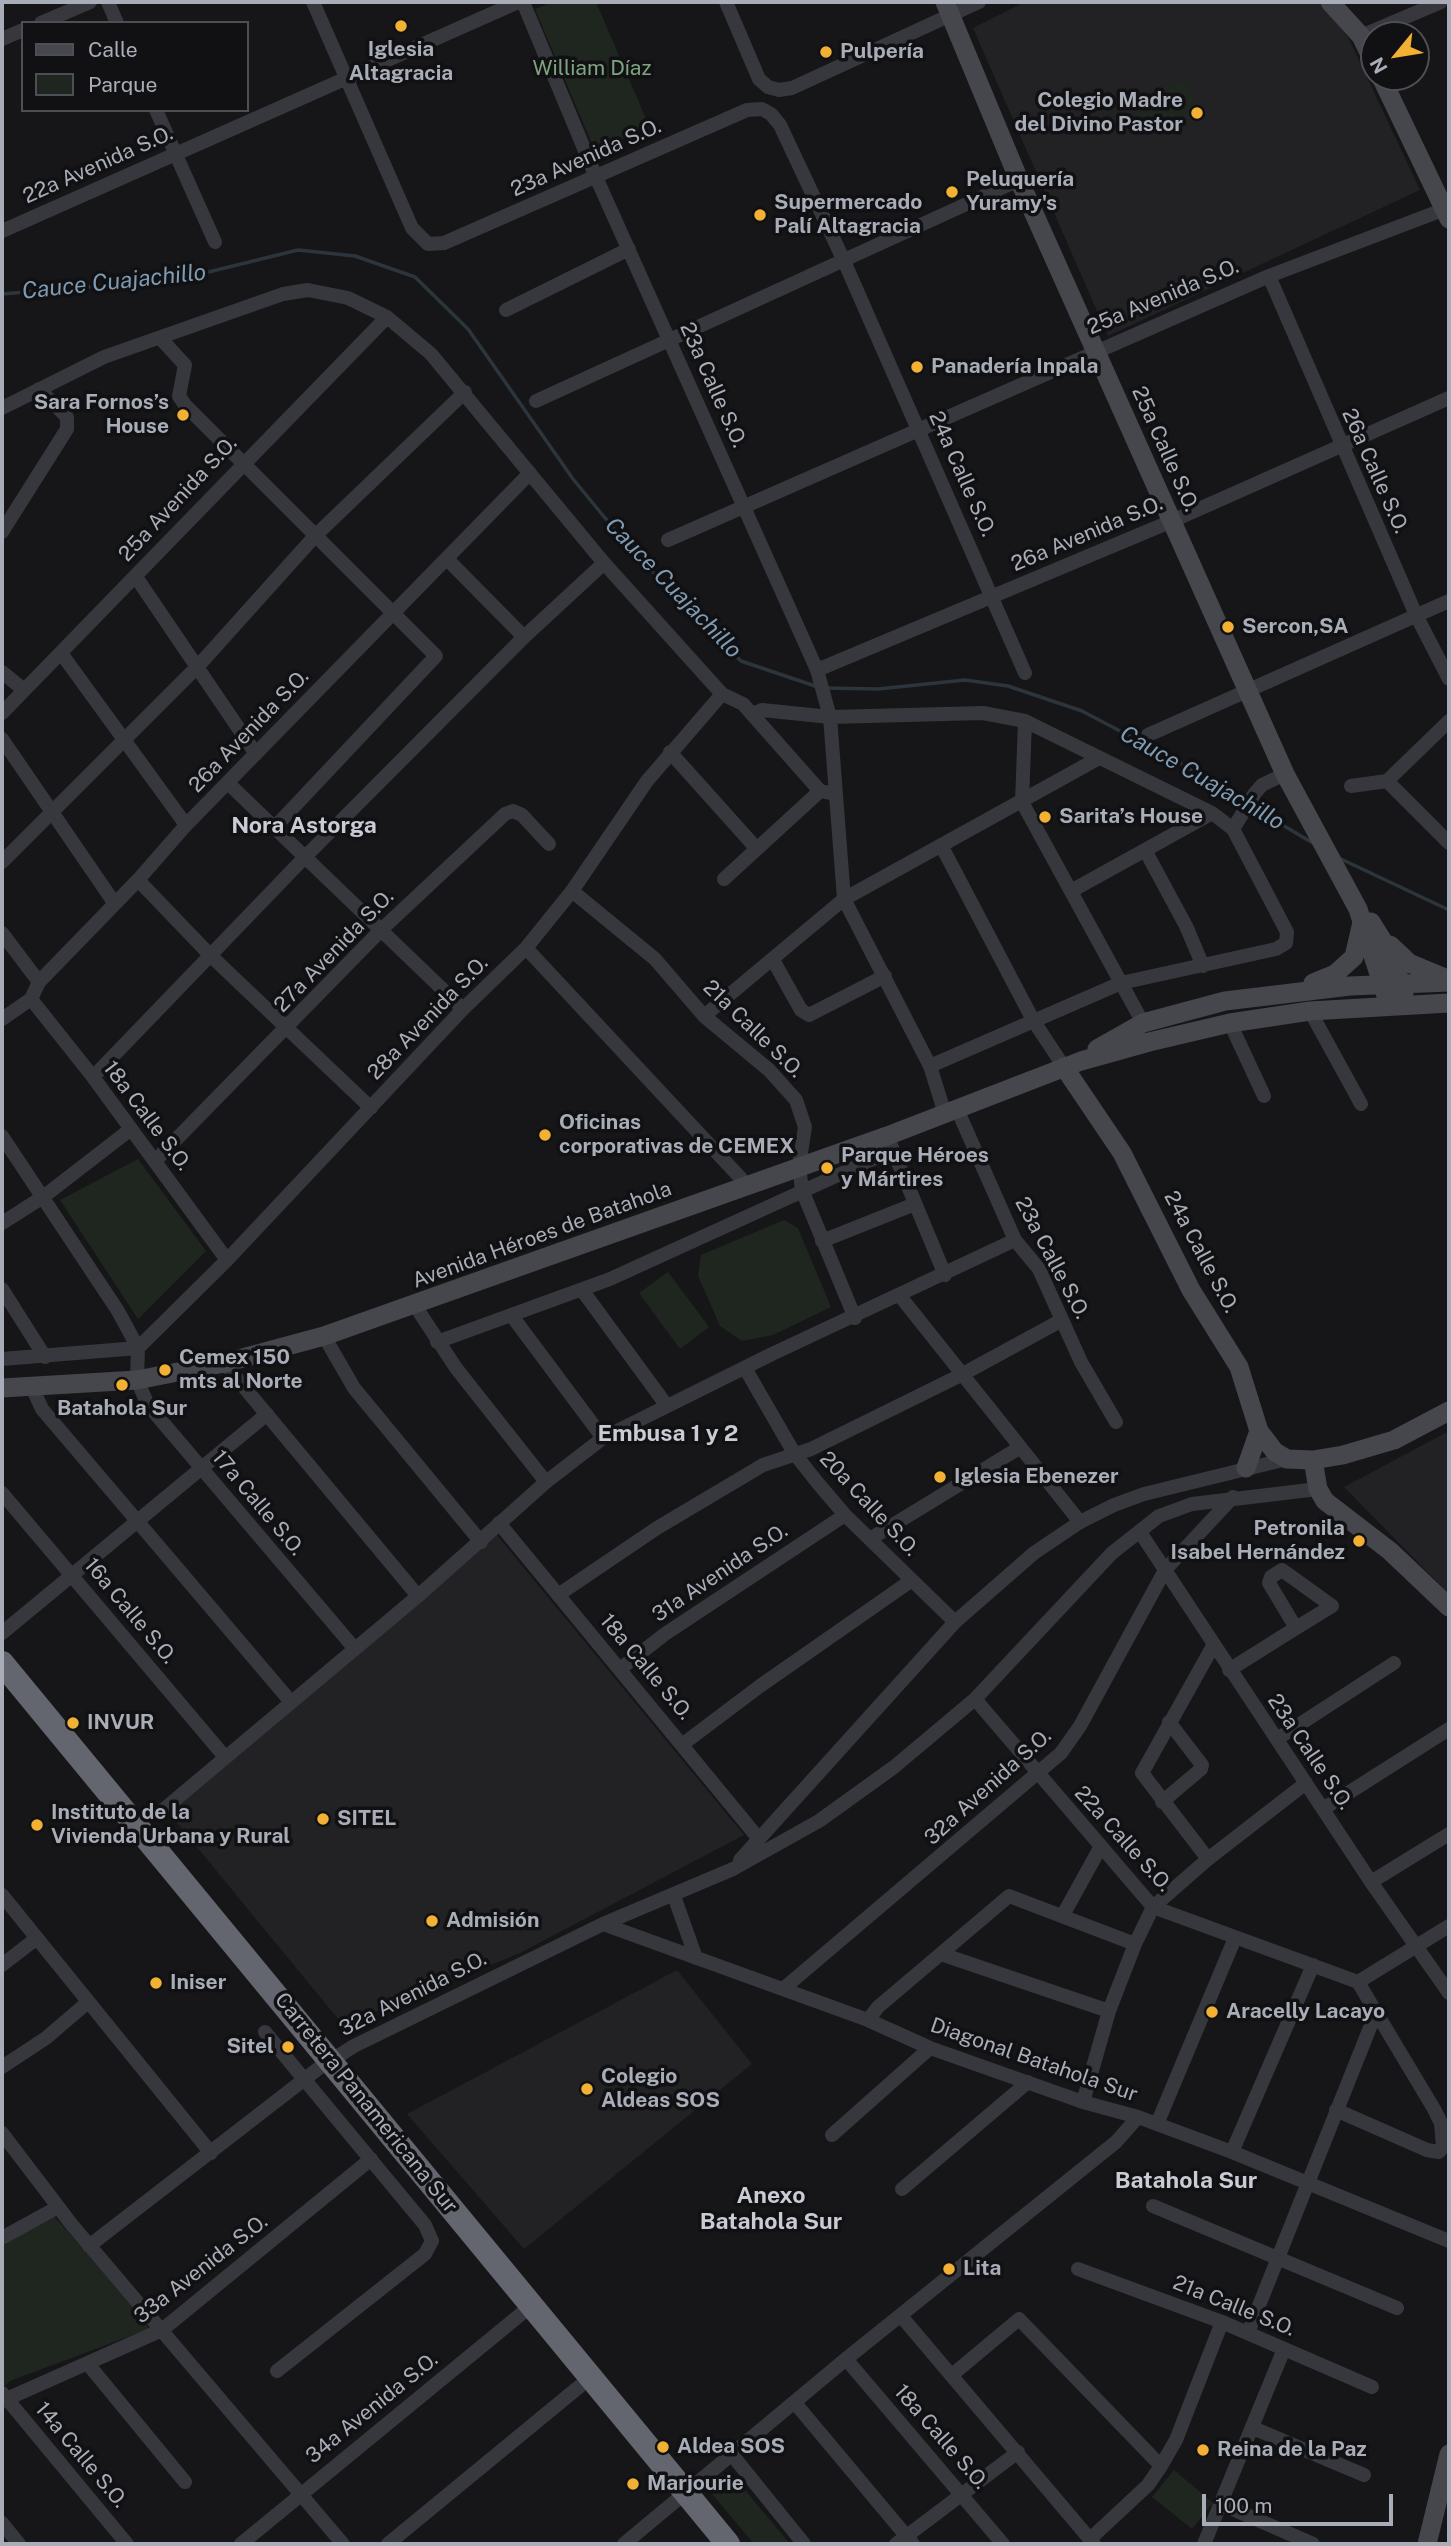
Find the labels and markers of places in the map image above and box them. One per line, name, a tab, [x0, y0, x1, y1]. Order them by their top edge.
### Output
marker: Iglesia Altagracia	[393, 18, 409, 34]
place label: Iglesia Altagracia	[349, 37, 453, 87]
place label: Pulpería	[840, 39, 924, 65]
marker: Pulpería	[818, 44, 834, 60]
place label: Colegio Madre del Divino Pastor	[1015, 88, 1183, 138]
marker: Colegio Madre del Divino Pastor	[1189, 105, 1205, 121]
place label: Peluquería Yuramy's	[966, 167, 1074, 217]
marker: Peluquería Yuramy's	[944, 184, 960, 200]
place label: Supermercado Palí Altagracia	[774, 190, 922, 240]
marker: Supermercado Palí Altagracia	[752, 207, 768, 223]
place label: Panadería Inpala	[931, 354, 1098, 380]
marker: Panadería Inpala	[909, 359, 925, 375]
place label: Sara Fornos’s House	[34, 390, 169, 440]
marker: Sara Fornos’s House	[175, 407, 191, 423]
place label: Sercon,SA	[1242, 614, 1349, 640]
marker: Sercon,SA	[1220, 619, 1236, 635]
place label: Sarita’s House	[1059, 804, 1203, 830]
marker: Sarita’s House	[1037, 809, 1053, 825]
place label: Oficinas corporativas de CEMEX	[559, 1110, 795, 1160]
marker: Oficinas corporativas de CEMEX	[537, 1127, 553, 1143]
place label: Parque Héroes y Mártires	[841, 1143, 989, 1193]
marker: Parque Héroes y Mártires	[819, 1160, 835, 1176]
place label: Cemex 150 mts al Norte	[179, 1345, 303, 1395]
marker: Cemex 150 mts al Norte	[157, 1362, 173, 1378]
marker: Batahola Sur	[114, 1377, 130, 1393]
place label: Batahola Sur	[57, 1396, 187, 1422]
place label: Iglesia Ebenezer	[954, 1464, 1119, 1490]
marker: Iglesia Ebenezer	[932, 1469, 948, 1485]
place label: Petronila Isabel Hernández	[1171, 1516, 1345, 1566]
marker: Petronila Isabel Hernández	[1351, 1533, 1367, 1549]
place label: INVUR	[87, 1710, 154, 1736]
marker: INVUR	[65, 1715, 81, 1731]
place label: Instituto de la Vivienda Urbana y Rural	[51, 1800, 290, 1850]
place label: SITEL	[337, 1806, 396, 1832]
marker: SITEL	[315, 1811, 331, 1827]
marker: Instituto de la Vivienda Urbana y Rural	[29, 1817, 45, 1833]
place label: Admisión	[446, 1908, 539, 1934]
marker: Admisión	[424, 1913, 440, 1929]
place label: Iniser	[170, 1970, 226, 1996]
marker: Iniser	[148, 1975, 164, 1991]
place label: Aracelly Lacayo	[1226, 1999, 1385, 2025]
marker: Aracelly Lacayo	[1204, 2004, 1220, 2020]
place label: Sitel	[226, 2034, 274, 2060]
marker: Sitel	[280, 2039, 296, 2055]
place label: Colegio Aldeas SOS	[601, 2064, 720, 2114]
marker: Colegio Aldeas SOS	[579, 2081, 595, 2097]
place label: Lita	[963, 2256, 1001, 2282]
marker: Lita	[941, 2261, 957, 2277]
place label: Aldea SOS	[677, 2434, 785, 2460]
place label: Reina de la Paz	[1217, 2437, 1367, 2463]
marker: Aldea SOS	[655, 2439, 671, 2455]
marker: Reina de la Paz	[1195, 2442, 1211, 2458]
place label: Marjourie	[647, 2471, 744, 2497]
marker: Marjourie	[625, 2476, 641, 2492]

